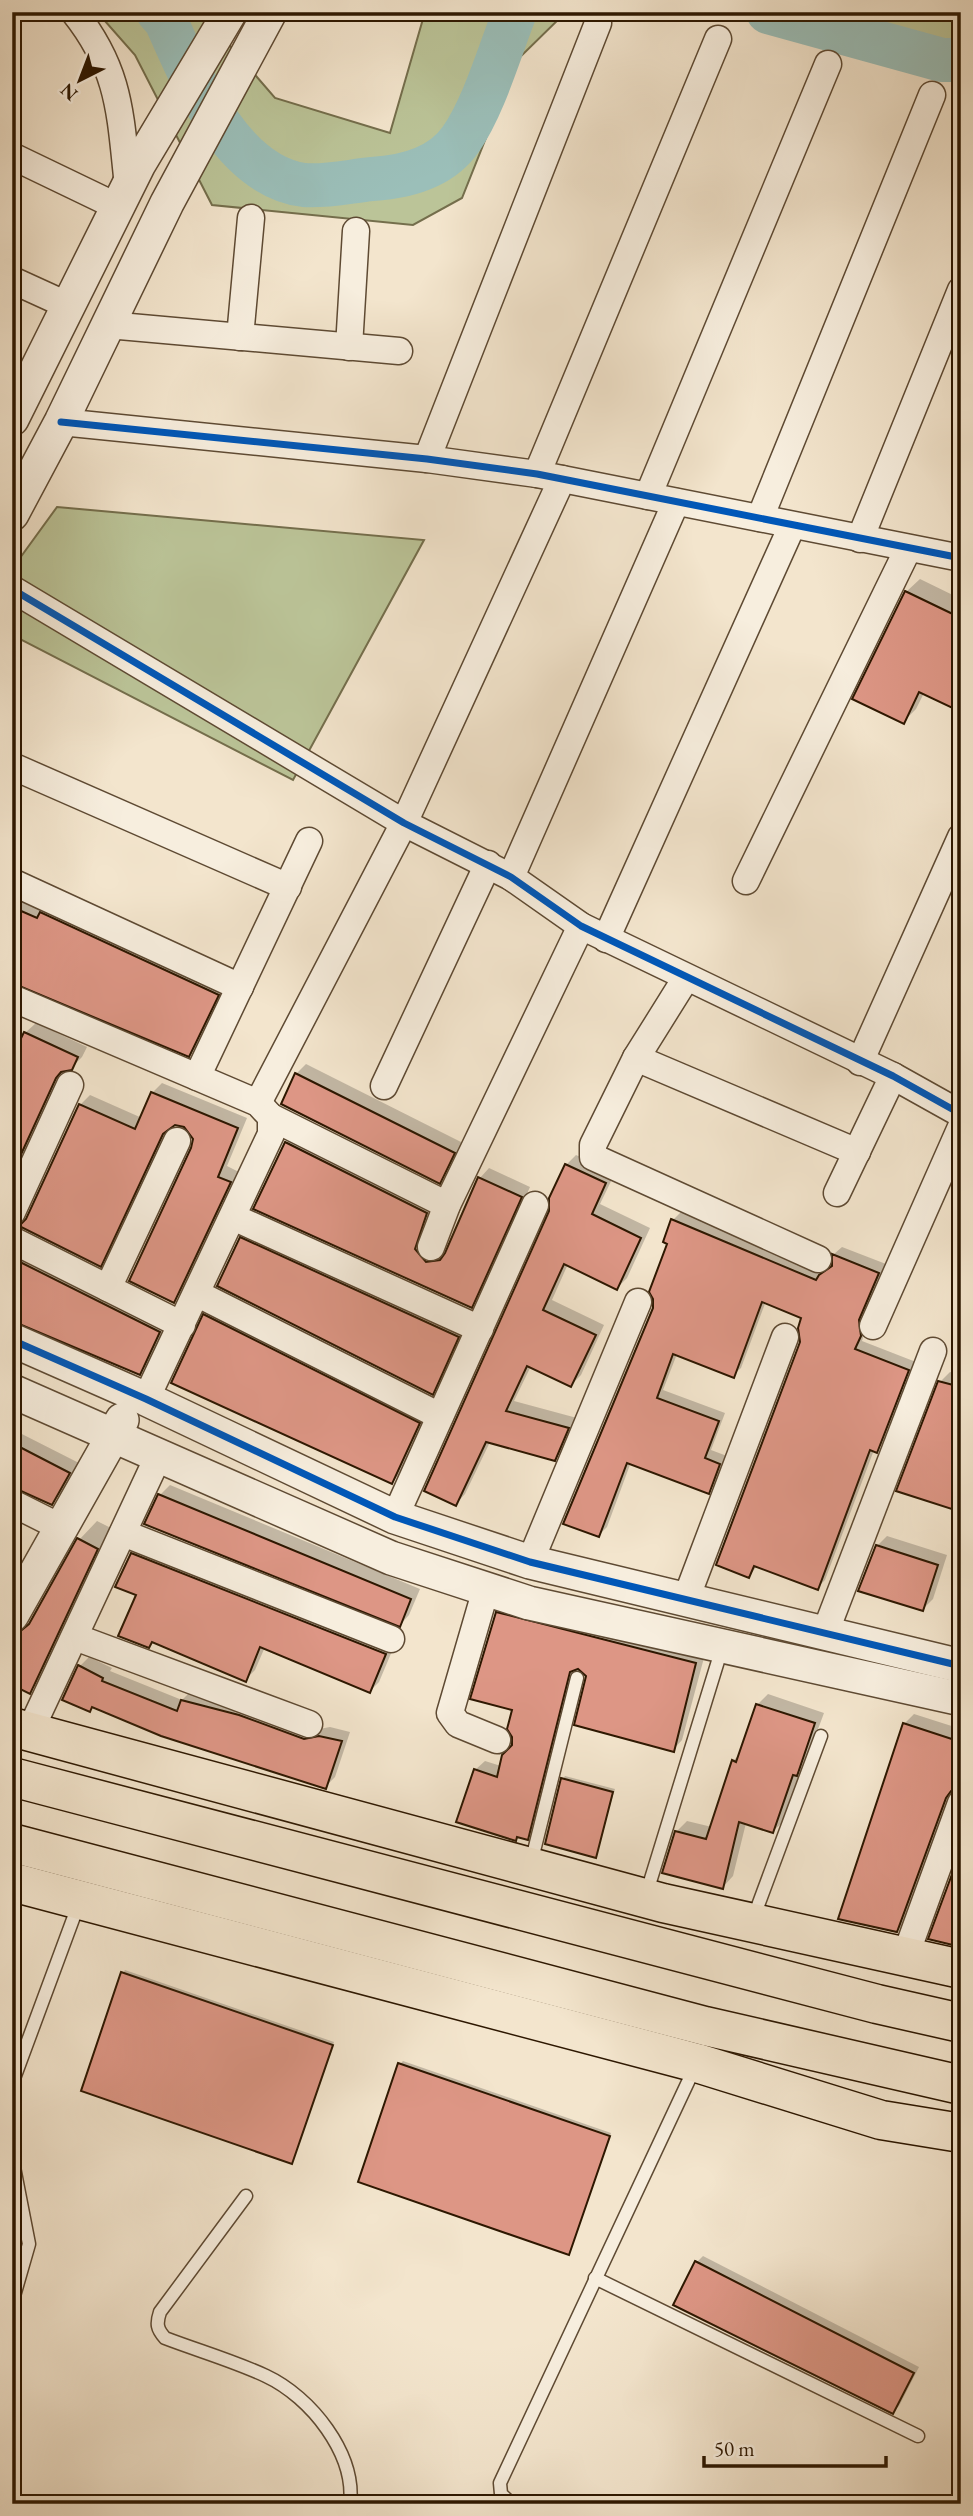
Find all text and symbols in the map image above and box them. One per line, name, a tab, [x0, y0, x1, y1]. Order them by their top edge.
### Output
north arrow	[46, 46, 116, 116]
text: N	[54, 77, 83, 107]
scale bar	[704, 2425, 886, 2469]
text: 50 m	[714, 2435, 755, 2462]

